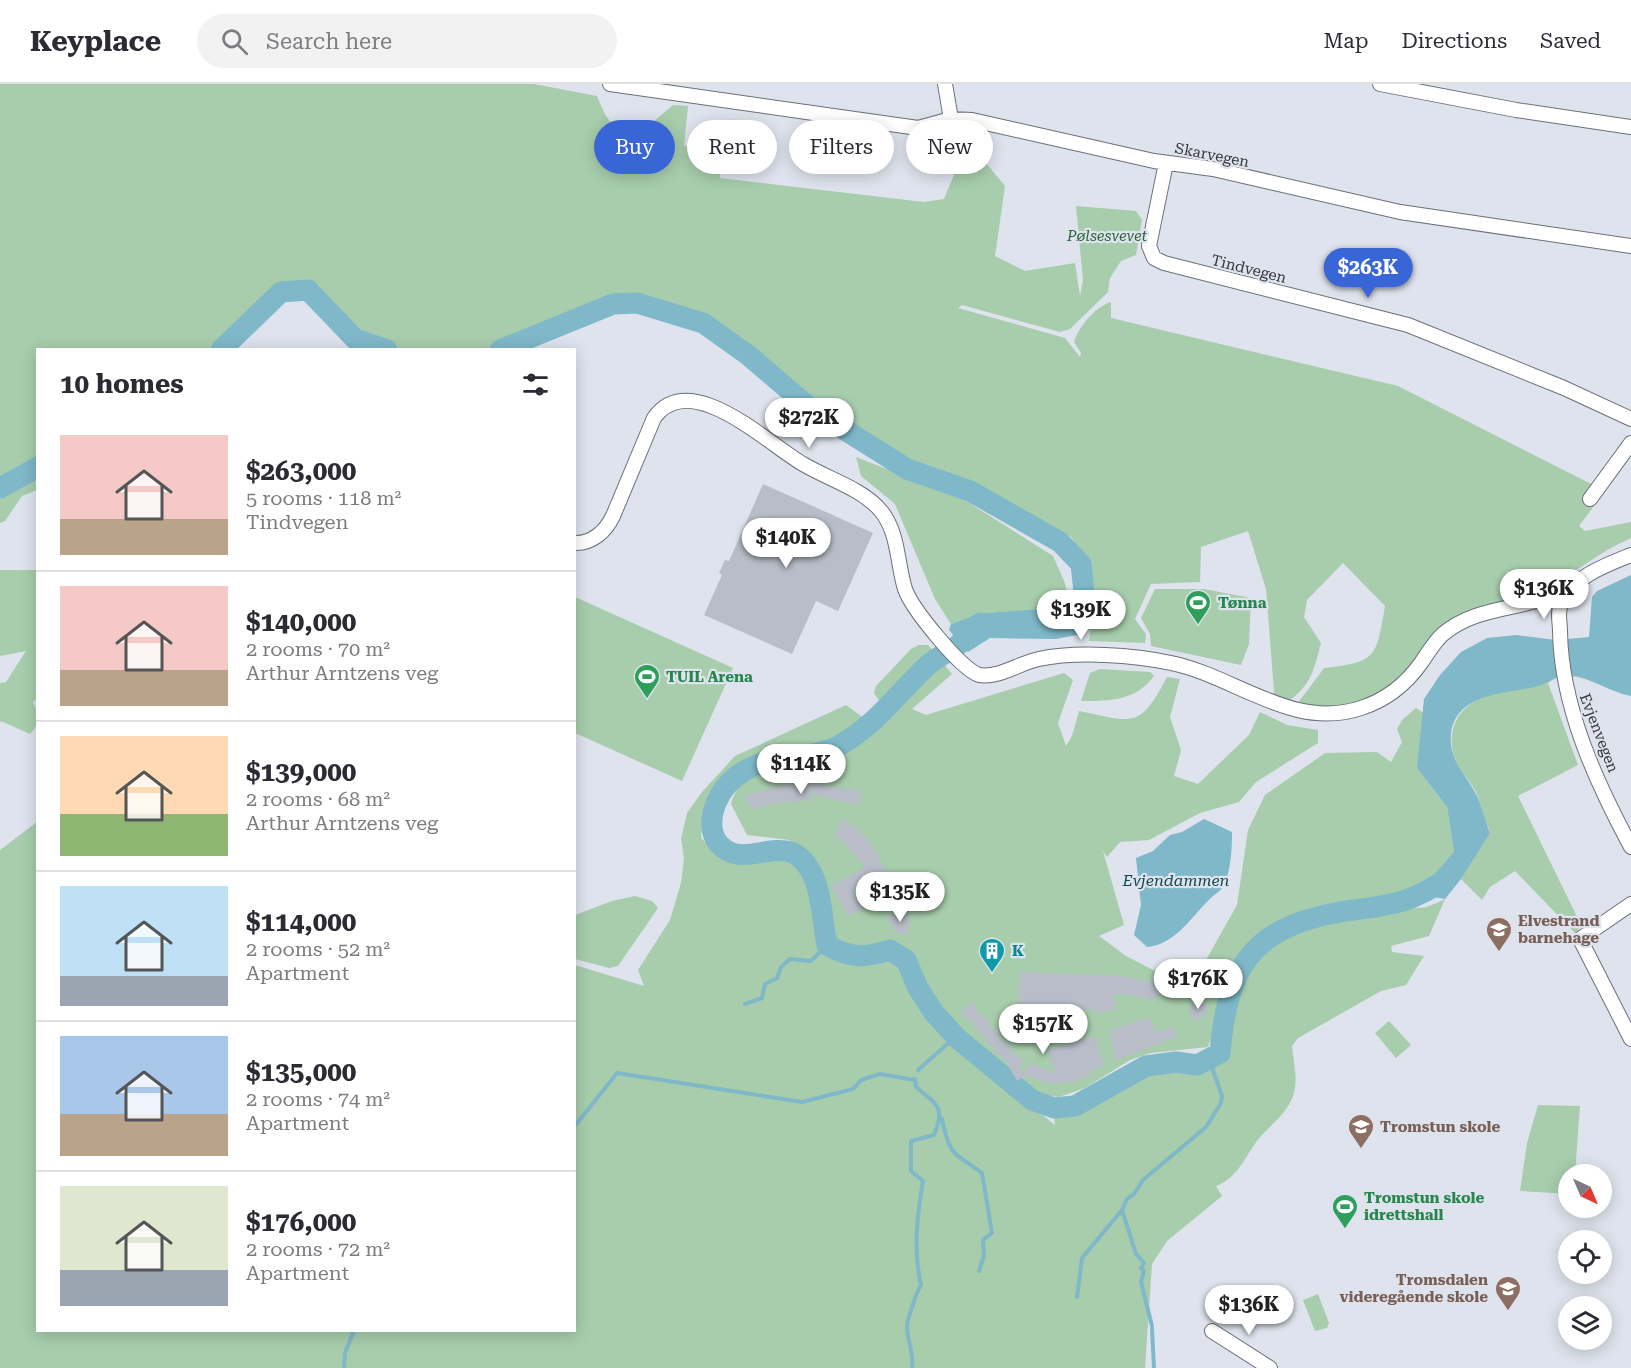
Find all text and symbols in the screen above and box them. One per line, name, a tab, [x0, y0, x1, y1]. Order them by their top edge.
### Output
search box	[197, 14, 617, 68]
text: Keyplace	[30, 25, 161, 58]
icon: search	[218, 25, 251, 58]
text: Search here	[266, 29, 392, 54]
text: Map	[1324, 29, 1368, 53]
text: Directions	[1401, 29, 1507, 53]
text: Saved	[1540, 29, 1601, 53]
chip: Buy	[594, 120, 675, 174]
chip: Rent	[687, 120, 777, 174]
chip: Filters	[789, 120, 894, 174]
chip: New	[906, 120, 993, 174]
street label: Skarvegen	[1173, 139, 1251, 171]
park label: Pølsesvevet	[1066, 227, 1148, 245]
pin: $263K	[1326, 248, 1410, 299]
street label: Tindvegen	[1210, 251, 1289, 287]
text: $263K	[1338, 255, 1398, 279]
icon: filters	[519, 368, 552, 401]
text: 10 homes	[60, 369, 184, 399]
pin: $272K	[767, 398, 851, 449]
text: $272K	[779, 405, 839, 429]
text: $263,000	[246, 456, 356, 486]
icon: home	[108, 459, 180, 531]
text: 5 rooms · 118 m²	[246, 486, 401, 510]
text: Tindvegen	[246, 510, 348, 534]
pin: $140K	[744, 518, 828, 569]
text: $140K	[756, 525, 816, 549]
pin: $136K	[1502, 569, 1586, 620]
text: $136K	[1514, 576, 1574, 600]
sports icon: Tønna	[1183, 588, 1213, 626]
pin: $139K	[1039, 590, 1123, 641]
place label: Tønna	[1218, 594, 1267, 612]
text: $139K	[1051, 597, 1111, 621]
text: $140,000	[246, 607, 356, 637]
icon: home	[108, 610, 180, 682]
text: 2 rooms · 70 m²	[246, 637, 390, 661]
text: Arthur Arntzens veg	[246, 661, 438, 685]
sports icon: TUIL Arena	[632, 662, 662, 700]
place label: TUIL Arena	[666, 668, 753, 686]
street label: Evjenvegen	[1576, 691, 1622, 775]
pin: $114K	[759, 744, 843, 795]
text: $114K	[771, 751, 831, 775]
text: $139,000	[246, 757, 356, 787]
icon: home	[108, 760, 180, 832]
text: 2 rooms · 68 m²	[246, 787, 390, 811]
text: Arthur Arntzens veg	[246, 811, 438, 835]
water label: Evjendammen	[1122, 871, 1230, 890]
pin: $135K	[858, 872, 942, 923]
text: $135K	[870, 879, 930, 903]
text: $114,000	[246, 907, 356, 937]
icon: home	[108, 910, 180, 982]
place label: Elvestrand barnehage	[1518, 912, 1599, 947]
school or university icon: Elvestrand barnehage	[1484, 915, 1514, 953]
building icon: K	[977, 936, 1007, 974]
text: 2 rooms · 52 m²	[246, 937, 390, 961]
place label: K	[1012, 942, 1024, 960]
pin: $176K	[1156, 959, 1240, 1010]
text: Apartment	[246, 961, 349, 985]
text: $176K	[1168, 966, 1228, 990]
pin: $157K	[1001, 1004, 1085, 1055]
text: $157K	[1013, 1011, 1073, 1035]
text: $135,000	[246, 1057, 356, 1087]
icon: home	[108, 1060, 180, 1132]
text: 2 rooms · 74 m²	[246, 1087, 390, 1111]
text: Apartment	[246, 1111, 349, 1135]
school or university icon: Tromstun skole	[1346, 1112, 1376, 1150]
place label: Tromstun skole	[1380, 1118, 1501, 1136]
north arrow	[1558, 1164, 1612, 1218]
map controls	[1558, 1164, 1612, 1350]
place label: Tromstun skole idrettshall	[1364, 1189, 1485, 1224]
sports icon: Tromstun skole idrettshall	[1330, 1192, 1360, 1230]
text: $176,000	[246, 1207, 356, 1237]
icon: home	[108, 1210, 180, 1282]
button: locate	[1558, 1230, 1612, 1284]
text: 2 rooms · 72 m²	[246, 1237, 390, 1261]
text: Apartment	[246, 1261, 349, 1285]
place label: Tromsdalen videregående skole	[1340, 1271, 1488, 1306]
school or university icon: Tromsdalen videregående skole	[1493, 1274, 1523, 1312]
pin: $136K	[1207, 1285, 1291, 1336]
text: $136K	[1219, 1292, 1279, 1316]
button: layers	[1558, 1296, 1612, 1350]

